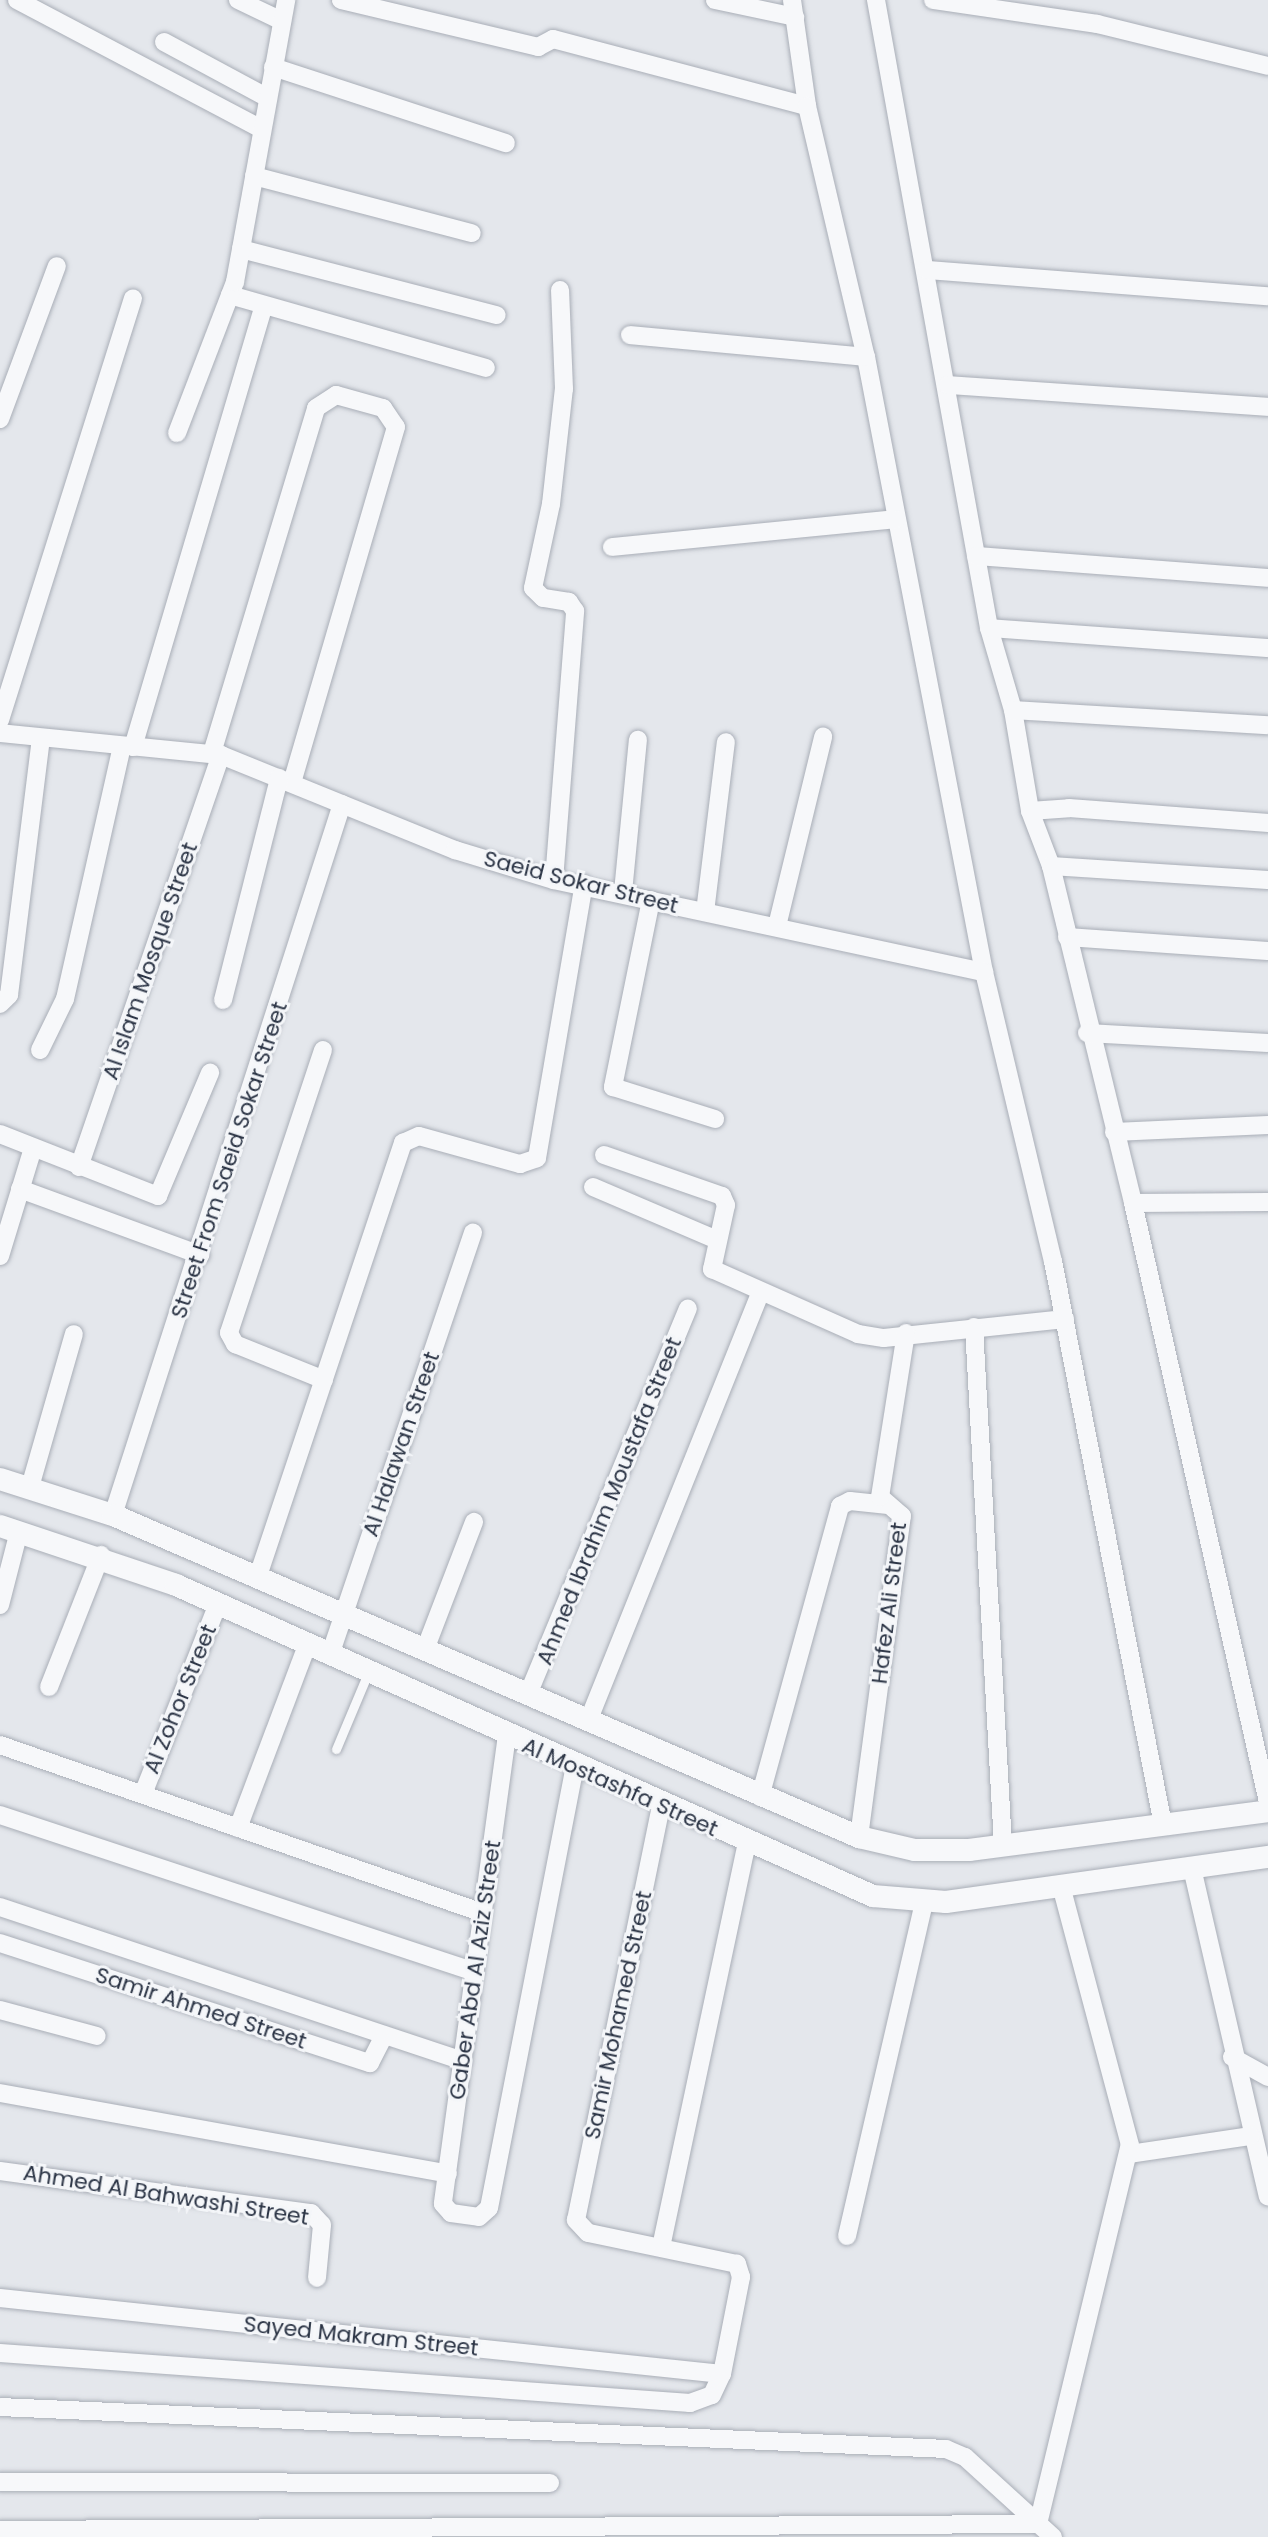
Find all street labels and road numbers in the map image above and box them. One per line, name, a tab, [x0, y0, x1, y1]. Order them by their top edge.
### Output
street label: Al Islam Mosque Street	[97, 839, 203, 1083]
street label: Saeid Sokar Street	[481, 845, 681, 919]
street label: Street From Saeid Sokar Street	[165, 998, 293, 1322]
street label: Ahmed Ibrahim Moustafa Street	[531, 1333, 687, 1669]
street label: Al Halawan Street	[357, 1348, 445, 1540]
street label: Hafez Ali Street	[866, 1521, 912, 1685]
street label: Al Zohor Street	[138, 1620, 222, 1778]
street label: Al Mostashfa Street	[518, 1732, 722, 1842]
street label: Gaber Abd Al Aziz Street	[444, 1839, 506, 2101]
street label: Samir Mohamed Street	[579, 1888, 657, 2142]
street label: Samir Ahmed Street	[92, 1961, 310, 2055]
street label: Ahmed Al Bahwashi Street	[21, 2159, 311, 2231]
street label: Sayed Makram Street	[242, 2311, 480, 2361]

